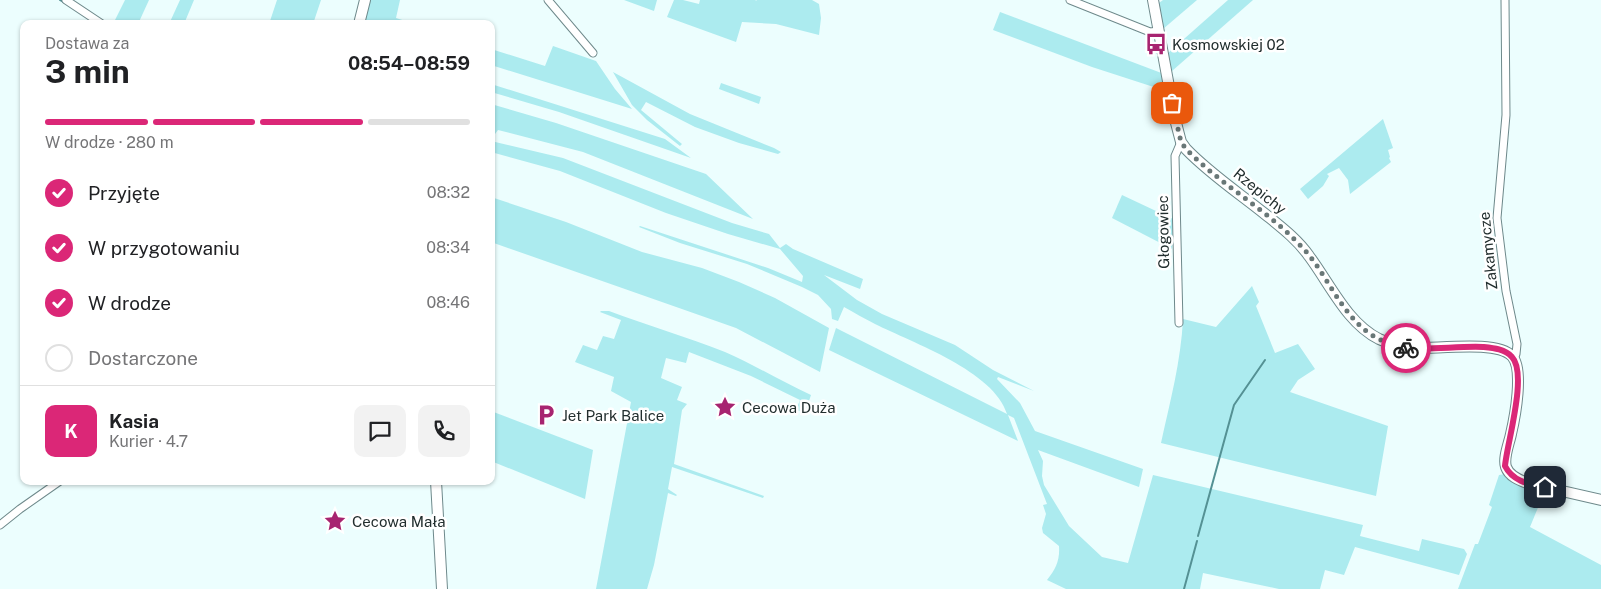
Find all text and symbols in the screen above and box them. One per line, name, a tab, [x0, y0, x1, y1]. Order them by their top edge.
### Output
bus stop icon: Kosmowskiej 02	[1143, 31, 1169, 57]
text: Dostawa za	[45, 34, 129, 53]
place label: Kosmowskiej 02	[1172, 36, 1285, 53]
text: 08:54–08:59	[348, 52, 470, 74]
text: 3 min	[45, 53, 130, 90]
pin	[1151, 82, 1193, 124]
icon: bag	[1158, 89, 1186, 117]
text: W drodze · 280 m	[45, 133, 174, 152]
street label: Rzepichy	[1230, 165, 1290, 217]
icon: check	[45, 179, 73, 207]
text: Przyjęte	[88, 182, 160, 204]
text: 08:32	[427, 183, 470, 202]
street label: Głogowiec	[1154, 195, 1172, 269]
street label: Zakamycze	[1475, 211, 1501, 291]
icon: check	[45, 234, 73, 262]
text: W przygotowaniu	[88, 237, 240, 259]
text: 08:34	[426, 238, 470, 257]
icon: check	[45, 289, 73, 317]
text: W drodze	[88, 292, 171, 314]
text: 08:46	[426, 293, 470, 312]
courier	[1381, 323, 1431, 373]
icon: bike	[1392, 334, 1420, 362]
text: Dostarczone	[88, 347, 198, 369]
place icon: Cecowa Duża	[712, 394, 738, 420]
place label: Cecowa Duża	[742, 399, 835, 416]
parking icon: Jet Park Balice	[533, 402, 559, 428]
button: chat	[354, 405, 406, 457]
button: phone	[418, 405, 470, 457]
place label: Jet Park Balice	[562, 407, 664, 424]
text: Kasia	[109, 410, 159, 432]
text: K	[64, 420, 78, 442]
text: Kurier · 4.7	[109, 432, 188, 451]
pin	[1524, 466, 1566, 508]
icon: home	[1531, 473, 1559, 501]
place icon: Cecowa Mała	[322, 508, 348, 534]
place label: Cecowa Mała	[352, 513, 446, 530]

